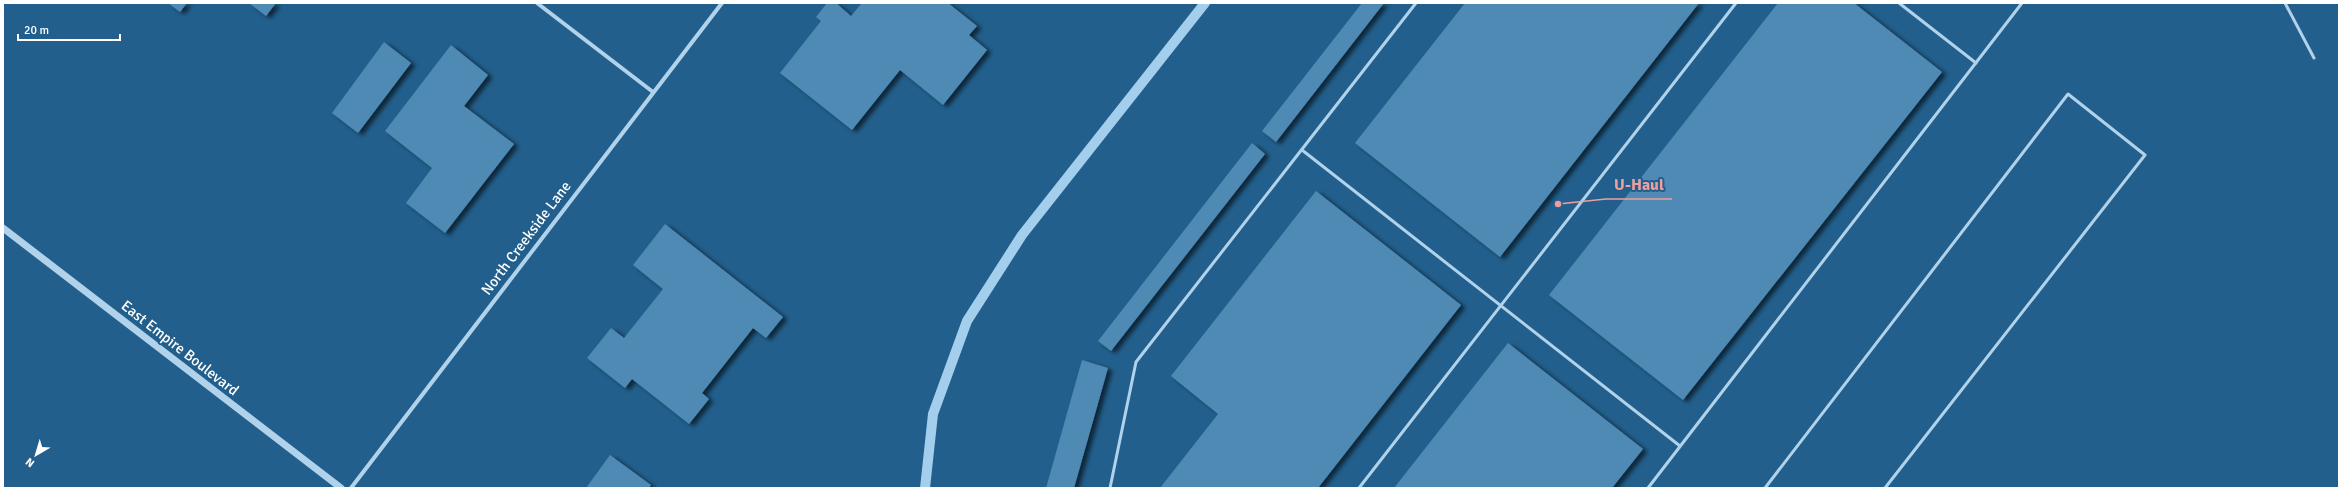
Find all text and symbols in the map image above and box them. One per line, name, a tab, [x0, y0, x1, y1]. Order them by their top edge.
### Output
scale bar	[18, 16, 120, 42]
text: 20 m	[24, 23, 49, 38]
callout: U-Haul	[1606, 171, 1672, 199]
text: U-Haul	[1614, 175, 1664, 195]
street label: North Creekside Lane	[477, 178, 575, 298]
street label: East Empire Boulevard	[118, 297, 242, 399]
north arrow	[16, 435, 56, 475]
text: N	[23, 455, 37, 470]

